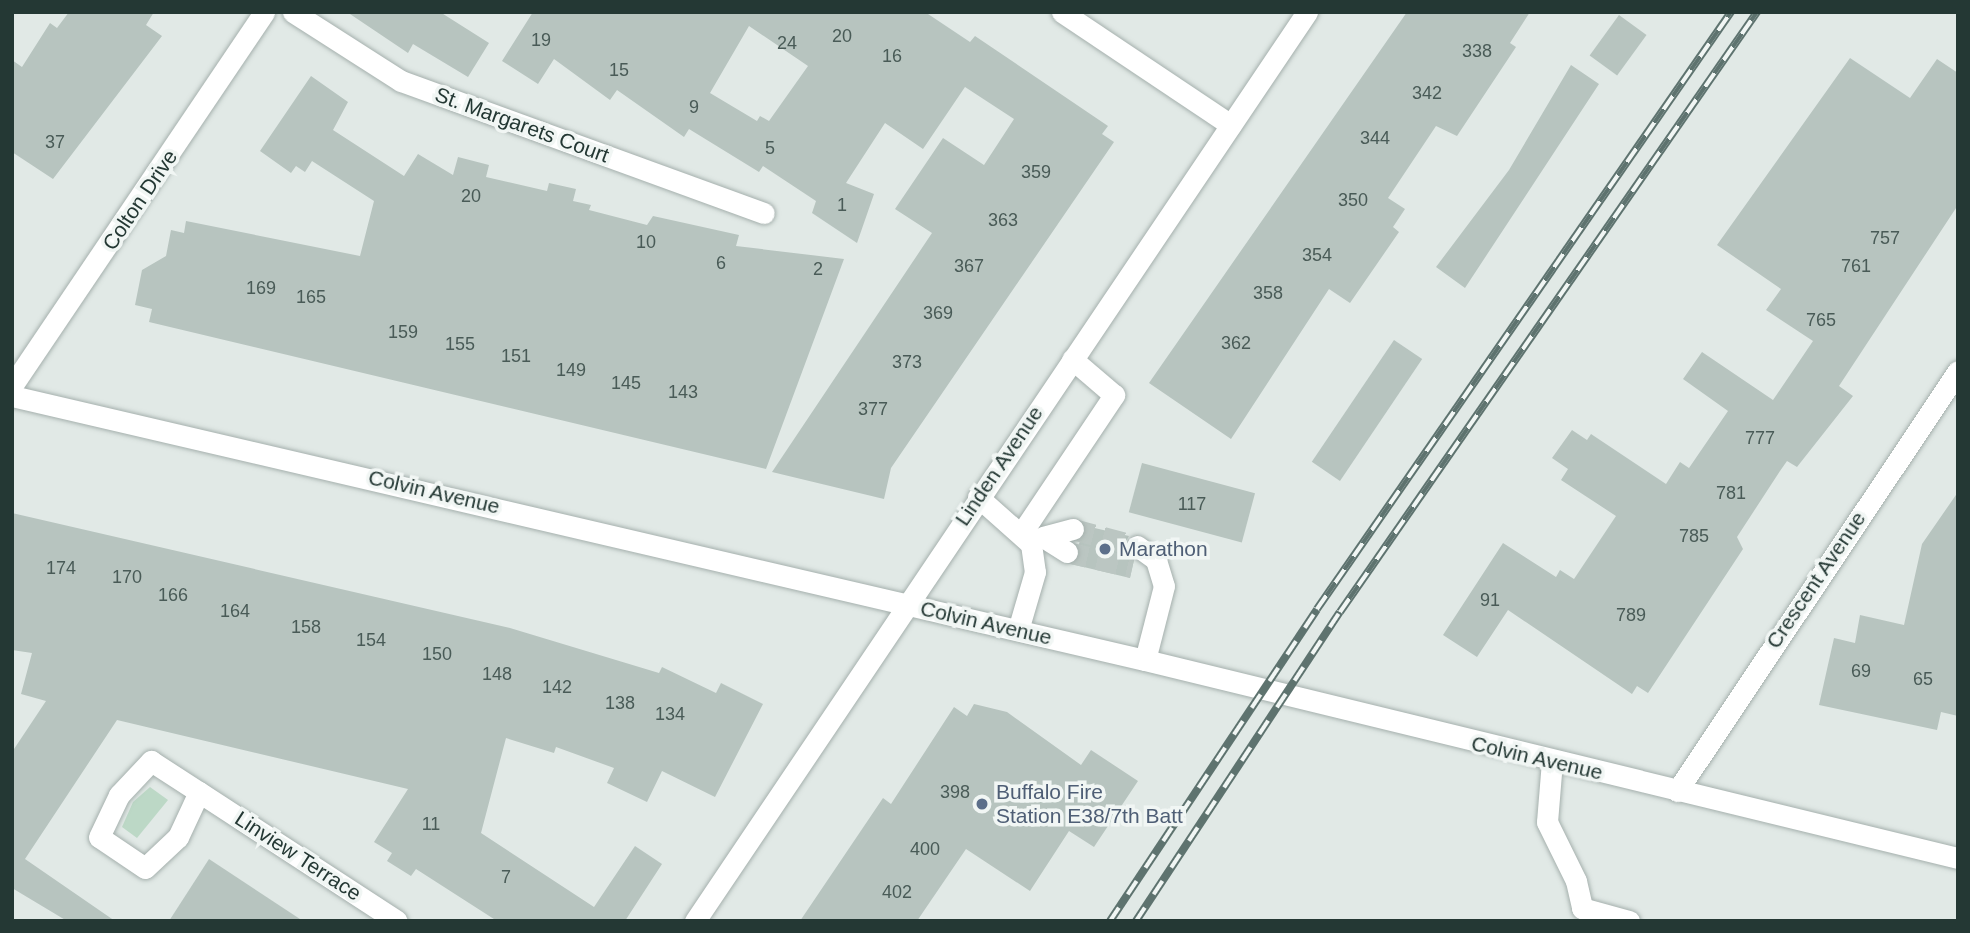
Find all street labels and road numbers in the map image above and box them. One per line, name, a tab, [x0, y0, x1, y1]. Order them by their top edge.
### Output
street label: St. Margarets Court	[432, 82, 612, 168]
street label: Colton Drive	[97, 145, 183, 255]
street label: Linden Avenue	[949, 401, 1049, 531]
street label: Colvin Avenue	[365, 465, 503, 519]
street label: Crescent Avenue	[1761, 506, 1871, 654]
street label: Colvin Avenue	[917, 596, 1055, 650]
street label: Colvin Avenue	[1468, 731, 1606, 785]
street label: Linview Terrace	[230, 806, 366, 906]

